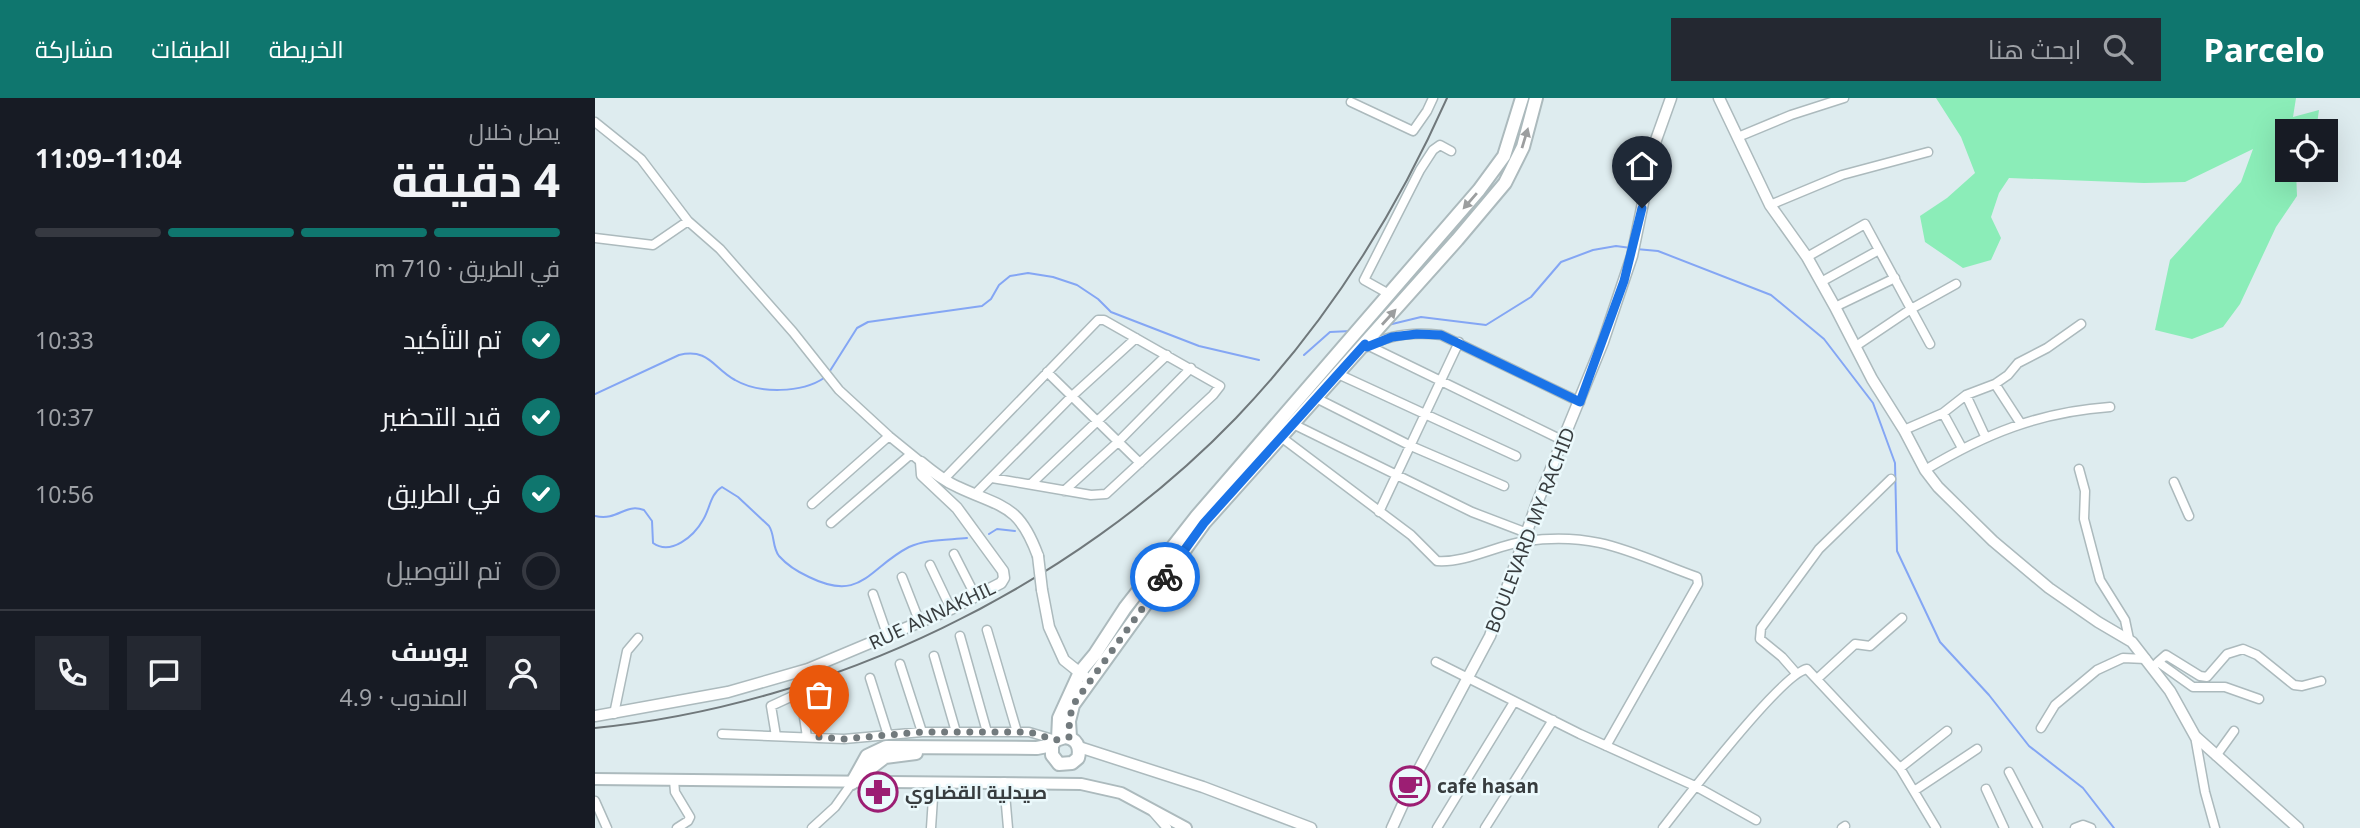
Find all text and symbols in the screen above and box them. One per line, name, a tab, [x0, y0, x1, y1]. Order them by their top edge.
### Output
search box	[1671, 18, 2161, 81]
text: Parcelo	[2203, 27, 2325, 72]
icon: search	[2099, 30, 2137, 68]
text: ابحث هنا	[1988, 31, 2081, 67]
text: مشاركة	[35, 32, 113, 65]
text: الطبقات	[151, 32, 231, 65]
text: الخريطة	[269, 32, 344, 65]
text: يصل خلال	[469, 115, 560, 147]
map controls	[2275, 119, 2338, 182]
button: locate	[2275, 119, 2338, 182]
one-way arrow	[1521, 127, 1531, 148]
pin	[1612, 136, 1672, 208]
text: 11:04–11:09	[35, 140, 182, 176]
icon: home	[1623, 147, 1661, 185]
text: 4 دقيقة	[392, 148, 560, 210]
one-way arrow	[1462, 192, 1478, 210]
text: في الطريق · 710 m	[374, 252, 560, 284]
one-way arrow	[1381, 309, 1396, 326]
text: تم التأكيد	[403, 321, 501, 357]
icon: check	[522, 321, 560, 359]
text: 10:33	[35, 324, 94, 356]
text: قيد التحضير	[382, 398, 501, 434]
icon: check	[522, 398, 560, 436]
text: 10:37	[35, 401, 94, 433]
street label: BOULEVARD MY RACHID	[1479, 424, 1581, 636]
text: في الطريق	[387, 475, 501, 511]
icon: check	[522, 475, 560, 513]
text: 10:56	[35, 478, 94, 510]
courier	[1130, 542, 1200, 612]
text: تم التوصيل	[386, 552, 501, 588]
icon: bike	[1146, 558, 1184, 596]
street label: RUE ANNAKHIL	[865, 574, 999, 656]
text: يوسف	[391, 633, 468, 669]
button: phone	[35, 636, 109, 710]
button: chat	[127, 636, 201, 710]
button: person	[486, 636, 560, 710]
pin	[789, 665, 849, 737]
icon: bag	[800, 676, 838, 714]
text: المندوب · 4.9	[340, 681, 468, 713]
cafe icon: cafe hasan	[1389, 765, 1431, 807]
pharmacy icon: صيدلية القضاوي	[857, 771, 899, 813]
place label: cafe hasan	[1437, 773, 1539, 799]
place label: صيدلية القضاوي	[905, 779, 1047, 808]

